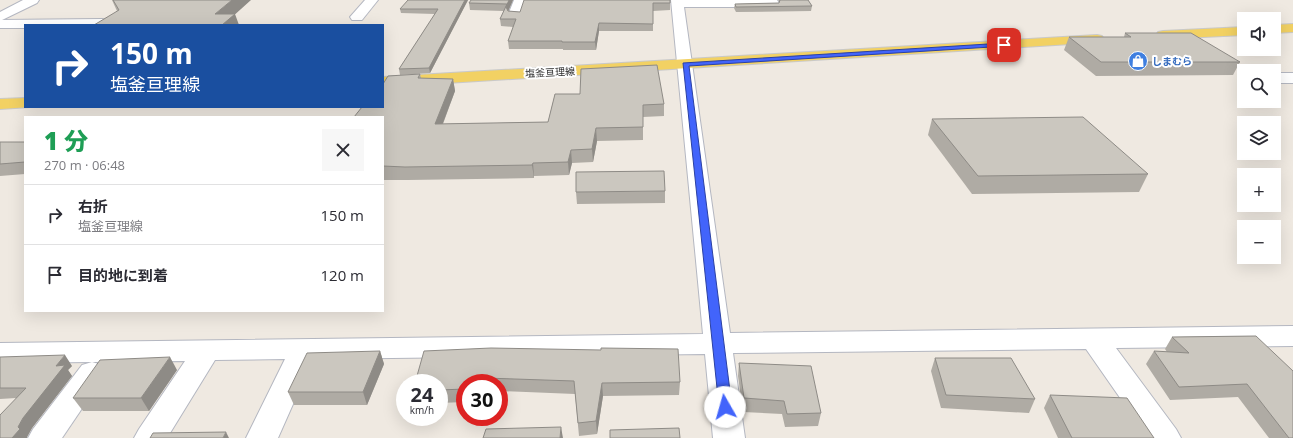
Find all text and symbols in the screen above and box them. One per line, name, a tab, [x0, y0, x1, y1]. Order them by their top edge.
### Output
map controls	[1237, 12, 1281, 264]
button: sound	[1237, 12, 1281, 56]
pin	[987, 28, 1021, 62]
text: 150 m	[110, 34, 193, 72]
icon: arrive	[993, 34, 1015, 56]
icon: right	[44, 40, 96, 92]
shop icon: しまむら	[1127, 50, 1149, 72]
place label: しまむら	[1152, 54, 1192, 68]
street label: 塩釜亘理線	[525, 64, 575, 80]
button: search	[1237, 64, 1281, 108]
text: 塩釜亘理線	[110, 72, 200, 96]
button: layers	[1237, 116, 1281, 160]
text: 1 分	[44, 124, 88, 157]
button: close	[322, 129, 364, 171]
text: 270 m · 06:48	[44, 156, 125, 174]
button: +	[1237, 168, 1281, 212]
text: 右折	[78, 196, 108, 216]
icon: right	[44, 204, 66, 226]
text: 150 m	[320, 205, 364, 225]
text: 塩釜亘理線	[78, 217, 143, 235]
button: −	[1237, 220, 1281, 264]
icon: arrive	[44, 264, 66, 286]
text: 目的地に到着	[78, 265, 168, 285]
text: 120 m	[320, 265, 364, 285]
speed limit sign: 30	[456, 374, 508, 426]
text: 24	[411, 381, 433, 408]
position arrow	[704, 386, 746, 428]
text: km/h	[410, 403, 434, 417]

